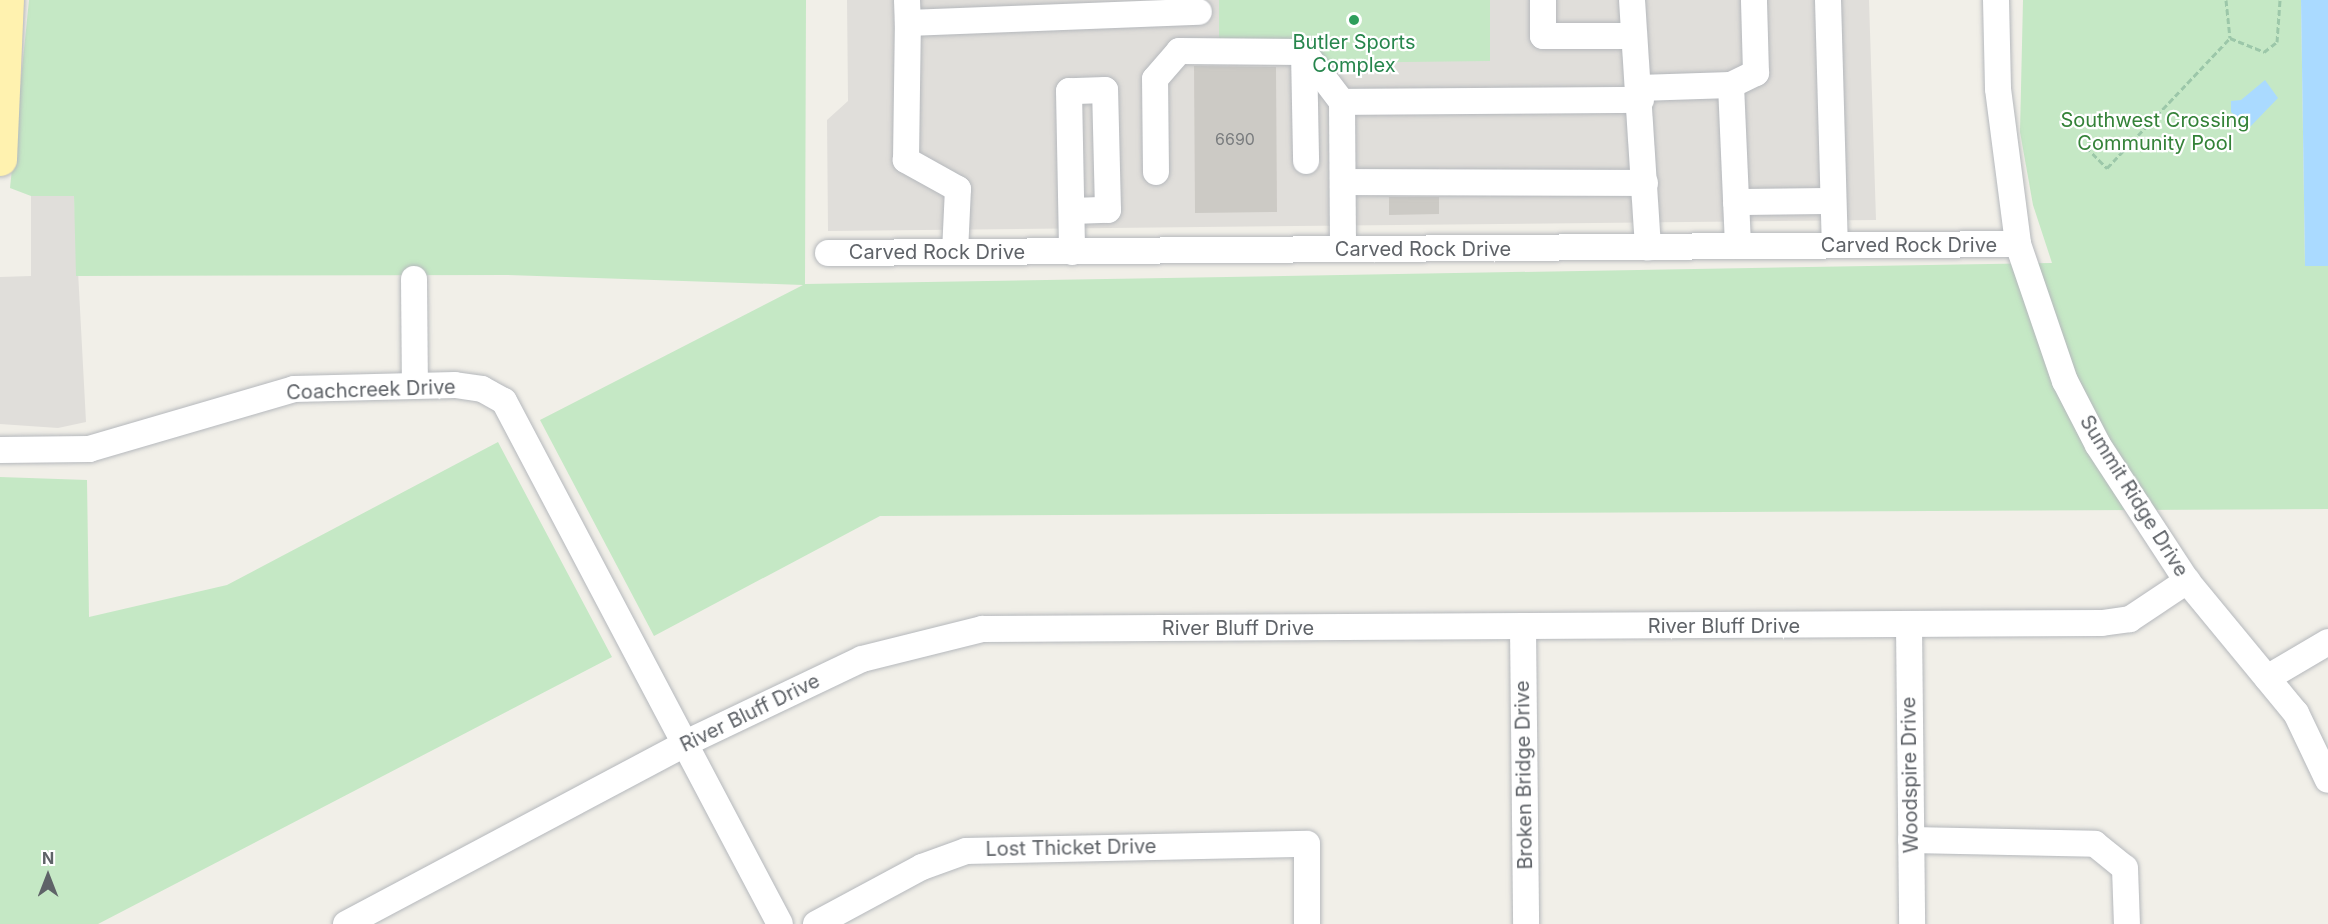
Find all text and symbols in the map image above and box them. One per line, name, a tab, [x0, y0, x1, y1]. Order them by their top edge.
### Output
marker: Butler Sports Complex	[1347, 13, 1361, 27]
place label: Butler Sports Complex	[1293, 30, 1415, 77]
park label: Southwest Crossing Community Pool	[2060, 108, 2250, 155]
house number: 6690	[1215, 129, 1255, 149]
street label: Carved Rock Drive	[1821, 233, 1997, 257]
street label: Carved Rock Drive	[1335, 237, 1511, 261]
street label: Carved Rock Drive	[849, 240, 1025, 264]
street label: Coachcreek Drive	[286, 375, 456, 405]
street label: Summit Ridge Drive	[2075, 411, 2193, 581]
street label: River Bluff Drive	[1648, 614, 1800, 638]
street label: River Bluff Drive	[1162, 616, 1314, 640]
street label: River Bluff Drive	[676, 669, 824, 757]
street label: Broken Bridge Drive	[1510, 680, 1538, 870]
street label: Woodspire Drive	[1897, 696, 1923, 854]
street label: Lost Thicket Drive	[985, 835, 1157, 861]
north arrow	[18, 846, 78, 906]
text: N	[42, 848, 54, 868]

